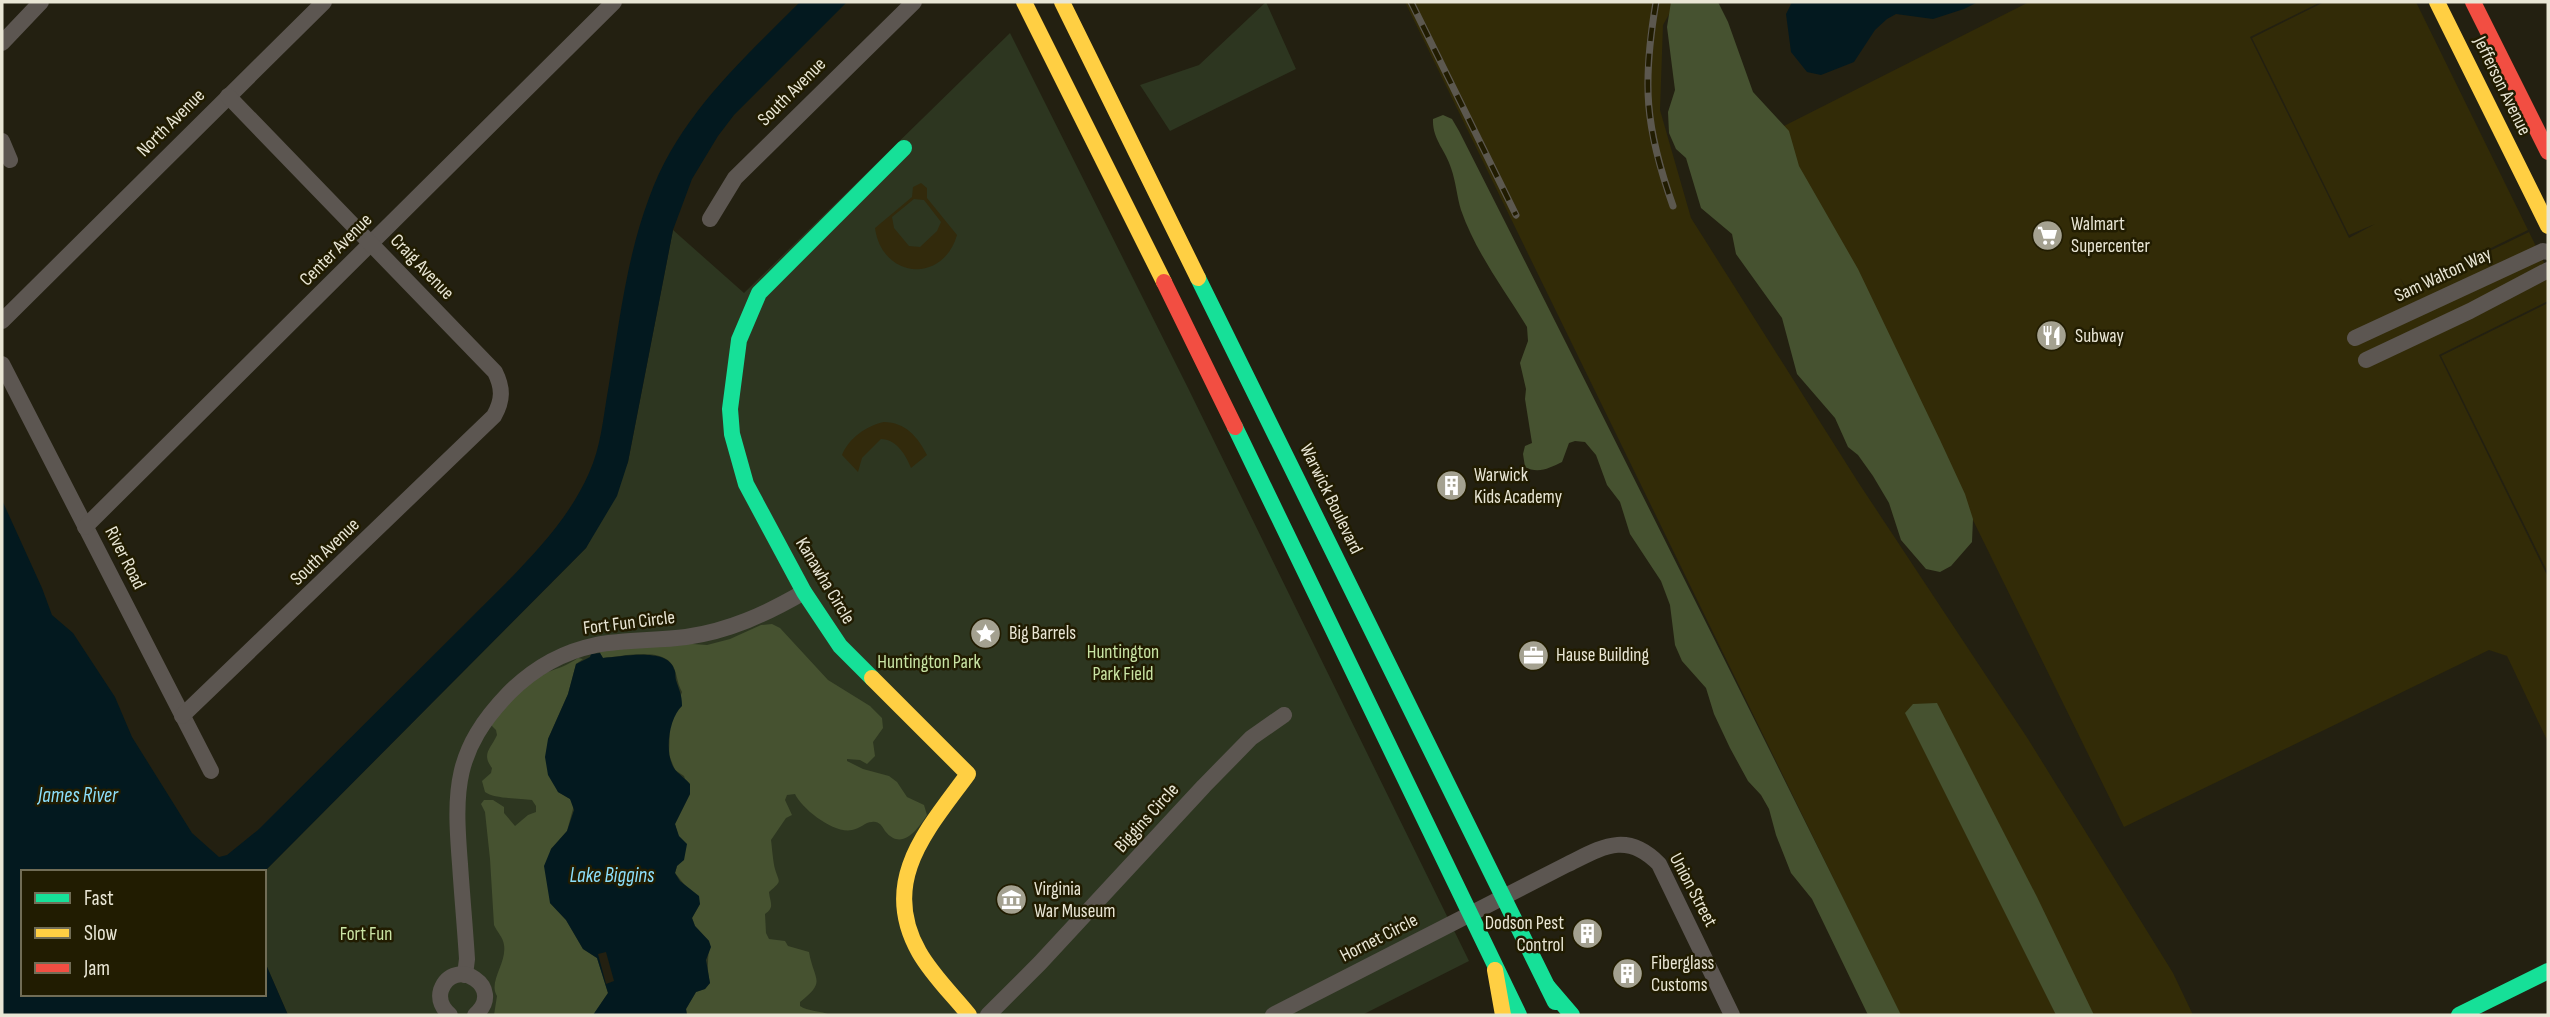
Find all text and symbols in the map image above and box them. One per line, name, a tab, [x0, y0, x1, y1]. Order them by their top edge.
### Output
street label: Jefferson Avenue	[2468, 32, 2536, 139]
street label: South Avenue	[753, 53, 831, 131]
street label: North Avenue	[132, 84, 210, 162]
street label: Center Avenue	[295, 209, 377, 291]
place label: Walmart Supercenter	[2071, 213, 2150, 258]
supermarket icon: Walmart Supercenter	[2031, 218, 2065, 252]
street label: Craig Avenue	[385, 229, 459, 305]
street label: Sam Walton Way	[2391, 242, 2496, 307]
restaurant icon: Subway	[2035, 319, 2069, 353]
place label: Subway	[2075, 325, 2124, 348]
street label: Warwick Boulevard	[1294, 440, 1368, 558]
place label: Warwick Kids Academy	[1474, 464, 1563, 509]
building icon: Warwick Kids Academy	[1434, 469, 1468, 503]
street label: South Avenue	[286, 513, 364, 591]
street label: River Road	[99, 523, 151, 593]
street label: Kanawha Circle	[790, 534, 860, 628]
street label: Fort Fun Circle	[582, 606, 676, 640]
place icon: Big Barrels	[969, 616, 1003, 650]
place label: Big Barrels	[1009, 622, 1076, 645]
office icon: Hause Building	[1516, 638, 1550, 672]
park label: Huntington Park Field	[1087, 641, 1159, 686]
place label: Hause Building	[1556, 644, 1649, 667]
park label: Huntington Park	[877, 651, 981, 674]
street label: Biggins Circle	[1110, 779, 1184, 857]
water label: James River	[36, 783, 119, 808]
street label: Union Street	[1664, 849, 1722, 931]
water label: Lake Biggins	[570, 863, 655, 888]
legend	[21, 870, 266, 996]
place label: Virginia War Museum	[1034, 878, 1115, 923]
museum icon: Virginia War Museum	[994, 883, 1028, 917]
text: Fast	[84, 886, 114, 911]
street label: Hornet Circle	[1336, 909, 1422, 967]
place label: Dodson Pest Control	[1485, 912, 1564, 957]
building icon: Dodson Pest Control	[1570, 917, 1604, 951]
text: Slow	[84, 921, 118, 946]
park label: Fort Fun	[340, 923, 392, 946]
place label: Fiberglass Customs	[1651, 952, 1715, 997]
text: Jam	[83, 956, 110, 981]
building icon: Fiberglass Customs	[1611, 957, 1645, 991]

